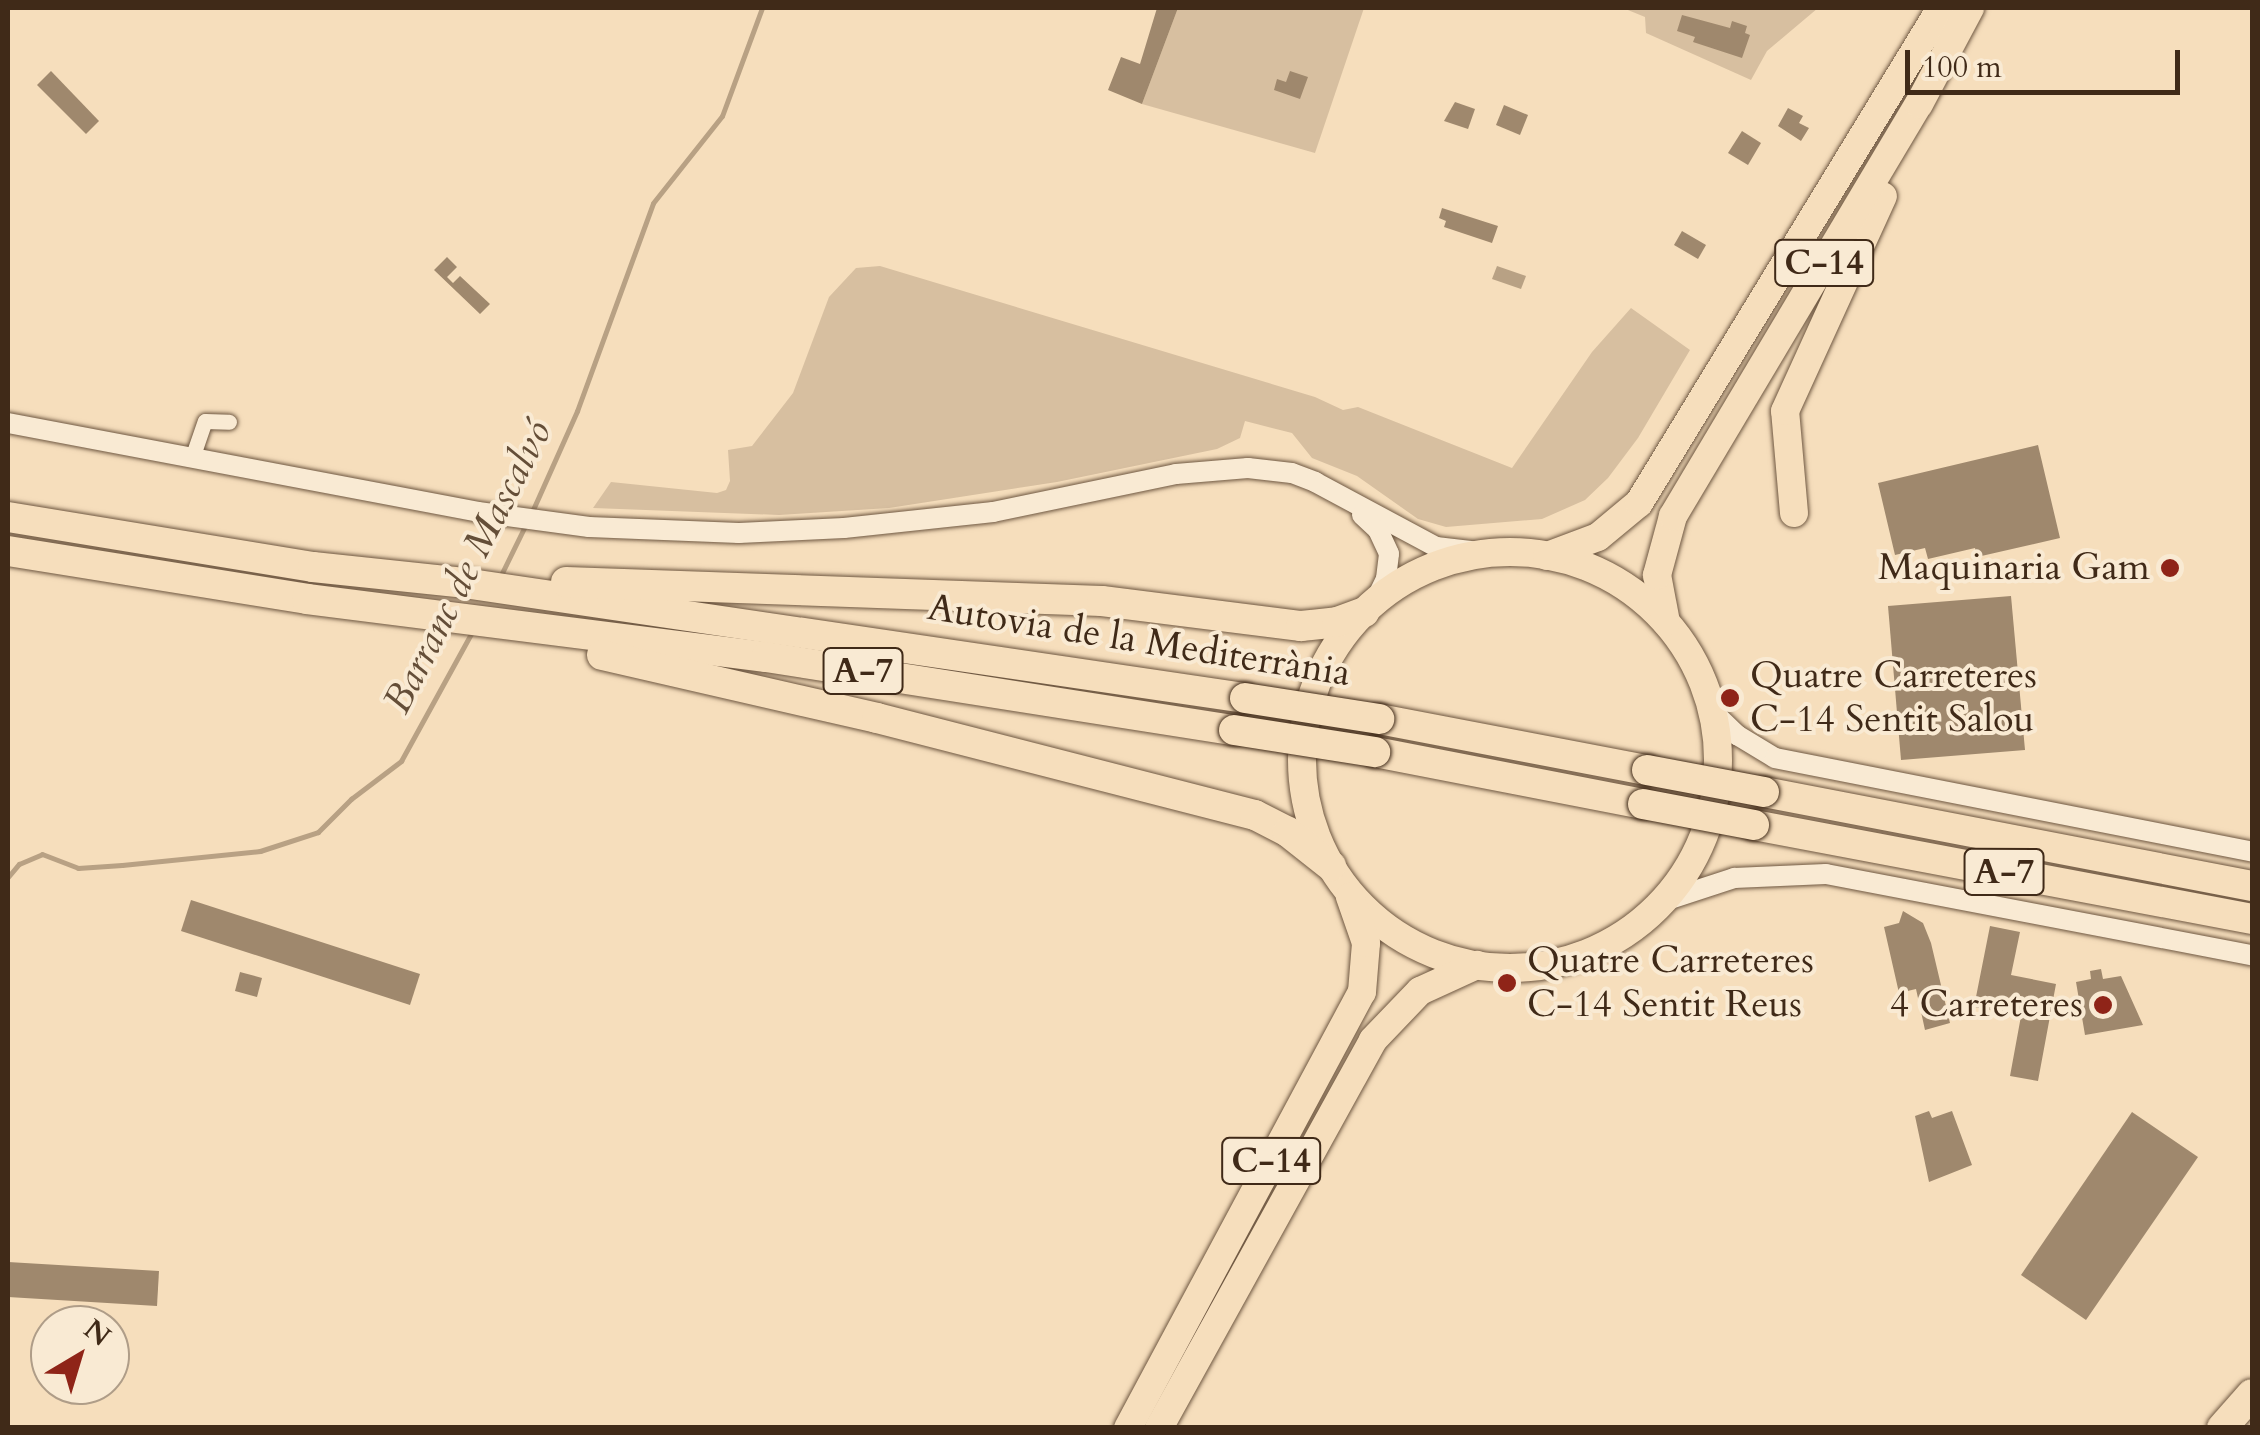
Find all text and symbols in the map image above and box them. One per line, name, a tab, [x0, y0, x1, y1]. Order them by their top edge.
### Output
scale bar	[1910, 30, 2185, 92]
text: 100 m	[1922, 47, 2002, 88]
road number: C-14	[1774, 233, 1874, 293]
water label: Barranc de Mascalvó	[373, 413, 563, 721]
place label: Maquinaria Gam	[1878, 545, 2150, 591]
marker: Maquinaria Gam	[2159, 557, 2181, 579]
street label: Autovia de la Mediterrània	[925, 585, 1353, 697]
road number: A-7	[820, 641, 906, 701]
place label: Quatre Carreteres C-14 Sentit Salou	[1750, 653, 2037, 742]
marker: Quatre Carreteres C-14 Sentit Salou	[1719, 687, 1741, 709]
road number: A-7	[1962, 842, 2046, 902]
place label: Quatre Carreteres C-14 Sentit Reus	[1527, 938, 1814, 1028]
marker: Quatre Carreteres C-14 Sentit Reus	[1496, 972, 1518, 994]
place label: 4 Carreteres	[1890, 982, 2083, 1028]
marker: 4 Carreteres	[2092, 994, 2114, 1016]
road number: C-14	[1221, 1131, 1321, 1191]
north arrow	[30, 1305, 130, 1405]
text: N	[76, 1310, 119, 1355]

